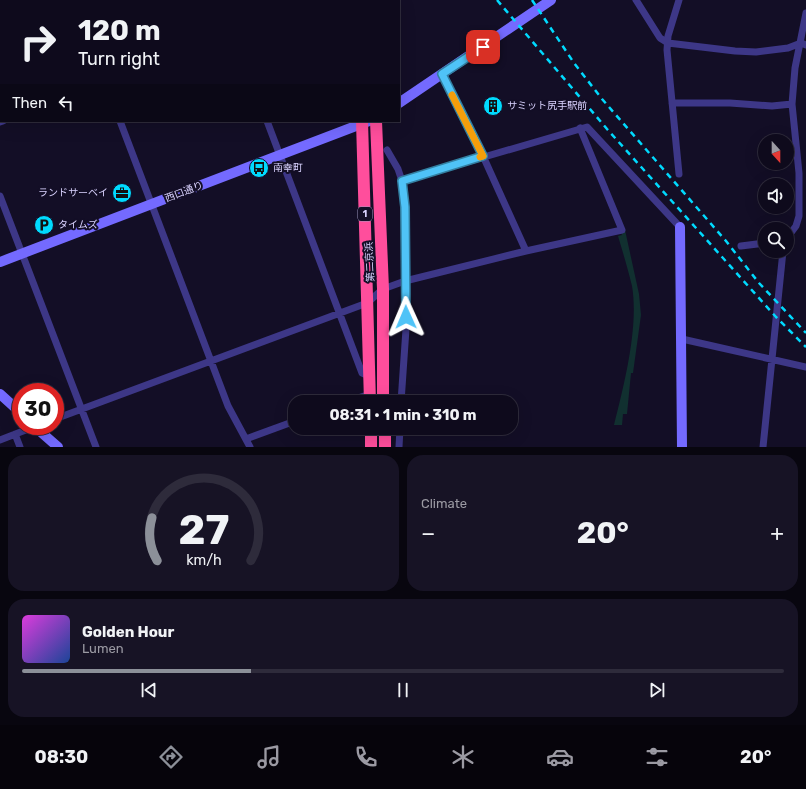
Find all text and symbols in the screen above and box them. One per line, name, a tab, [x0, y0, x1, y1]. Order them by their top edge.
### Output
text: 120 m	[78, 14, 161, 47]
icon: right	[12, 16, 64, 68]
pin	[466, 30, 500, 64]
icon: arrive	[472, 36, 494, 58]
text: Turn right	[78, 48, 160, 70]
icon: left	[55, 92, 77, 114]
text: Then	[12, 94, 47, 112]
building icon: サミット尻手駅前	[482, 95, 504, 117]
place label: サミット尻手駅前	[507, 100, 587, 112]
north arrow	[758, 134, 794, 170]
map controls	[758, 134, 794, 258]
bus stop icon: 南幸町	[248, 157, 270, 179]
place label: 南幸町	[273, 162, 303, 174]
button: sound	[758, 178, 794, 214]
street label: 西口通り	[163, 179, 205, 205]
office icon: ランドサーベイ	[111, 182, 133, 204]
place label: ランドサーベイ	[38, 187, 108, 199]
road number: 1	[358, 207, 372, 221]
parking icon: タイムズ	[33, 214, 55, 236]
place label: タイムズ	[58, 219, 98, 231]
button: search	[758, 222, 794, 258]
street label: 第二京浜	[363, 242, 377, 282]
position arrow	[385, 296, 427, 338]
speed limit sign: 30	[12, 383, 64, 435]
text: 08:31 · 1 min · 310 m	[329, 406, 477, 424]
text: Climate	[421, 496, 467, 511]
text: 27	[178, 505, 229, 554]
text: 20°	[577, 515, 629, 551]
text: −	[421, 520, 435, 547]
text: +	[770, 520, 784, 547]
text: km/h	[186, 552, 221, 569]
text: Golden Hour	[82, 623, 174, 641]
text: Lumen	[82, 641, 124, 656]
icon: previous	[138, 679, 160, 701]
icon: pause	[392, 679, 414, 701]
icon: next	[646, 679, 668, 701]
icon: directions	[157, 743, 185, 771]
icon: music	[255, 743, 283, 771]
icon: phone	[352, 743, 380, 771]
icon: climate	[449, 743, 477, 771]
icon: car	[546, 743, 574, 771]
icon: filters	[643, 743, 671, 771]
text: 08:30	[35, 746, 88, 768]
text: 20°	[740, 746, 771, 768]

